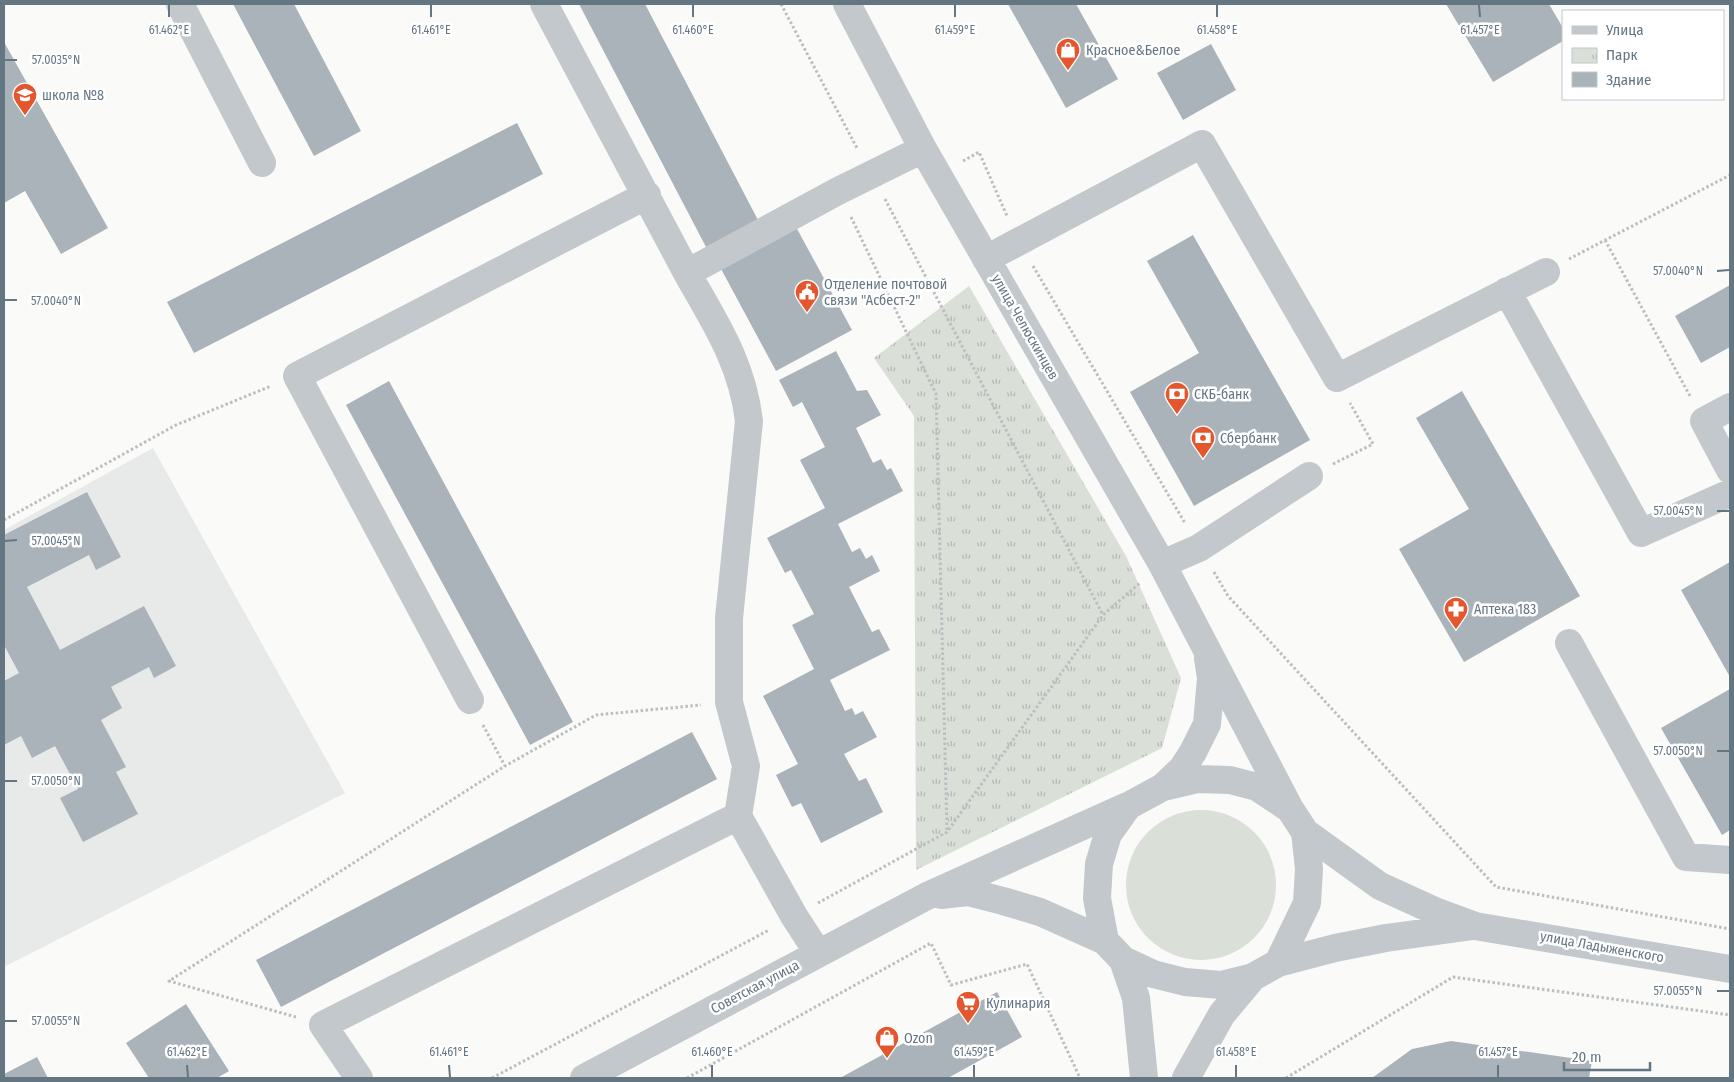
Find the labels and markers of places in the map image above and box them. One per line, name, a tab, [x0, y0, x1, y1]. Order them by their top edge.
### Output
shop icon: Красное&Белое	[1055, 37, 1081, 71]
place label: Красное&Белое	[1086, 42, 1180, 59]
school or university icon: школа №8	[12, 82, 38, 116]
place label: школа №8	[42, 87, 104, 104]
place label: Отделение почтовой связи "Асбест-2"	[824, 276, 947, 309]
public building icon: Отделение почтовой связи "Асбест-2"	[794, 279, 820, 313]
bank icon: СКБ-банк	[1164, 381, 1190, 415]
place label: СКБ-банк	[1194, 386, 1250, 403]
bank icon: Сбербанк	[1190, 425, 1216, 459]
place label: Сбербанк	[1220, 430, 1277, 447]
pharmacy icon: Аптека 183	[1443, 596, 1469, 630]
place label: Аптека 183	[1474, 601, 1536, 618]
supermarket icon: Кулинария	[955, 990, 981, 1024]
place label: Кулинария	[986, 995, 1050, 1012]
shop icon: Ozon	[874, 1025, 900, 1059]
place label: Ozon	[904, 1030, 933, 1047]

